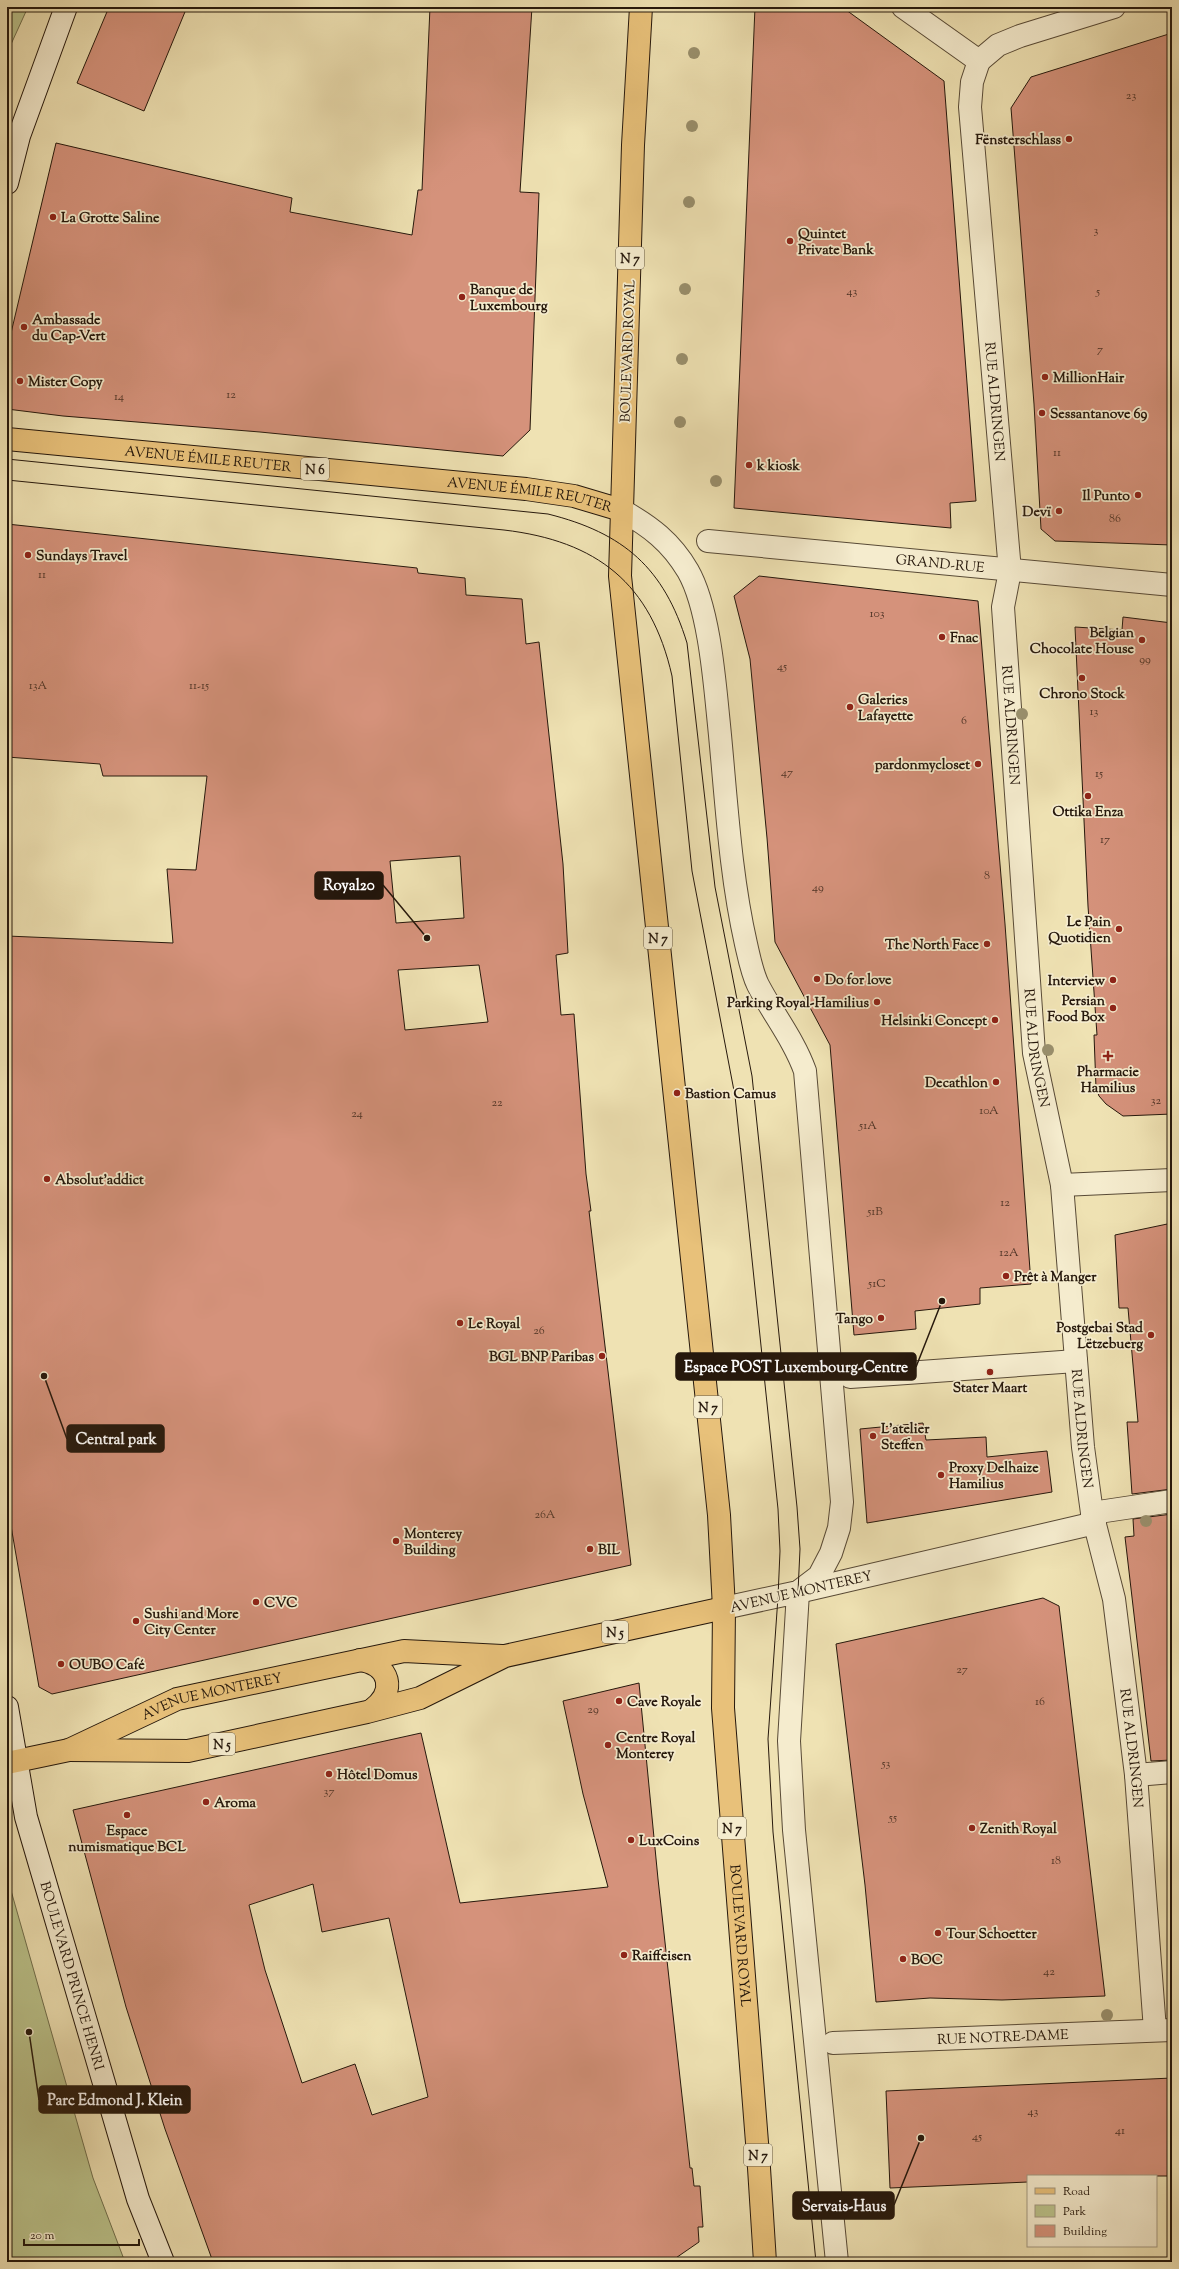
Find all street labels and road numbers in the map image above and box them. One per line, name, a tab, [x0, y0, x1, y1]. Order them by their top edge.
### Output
road number: N 7	[616, 247, 644, 269]
street label: BOULEVARD ROYAL	[617, 279, 642, 423]
street label: RUE ALDRINGEN	[978, 341, 1009, 463]
street label: AVENUE ÉMILE REUTER	[124, 442, 292, 478]
road number: N 6	[301, 458, 329, 480]
street label: AVENUE ÉMILE REUTER	[446, 473, 614, 519]
street label: GRAND-RUE	[894, 551, 986, 579]
street label: RUE ALDRINGEN	[995, 665, 1023, 786]
road number: N 7	[644, 927, 672, 949]
street label: RUE ALDRINGEN	[1018, 988, 1053, 1110]
street label: RUE ALDRINGEN	[1065, 1368, 1097, 1490]
road number: N 7	[694, 1396, 722, 1418]
street label: AVENUE MONTEREY	[728, 1567, 875, 1619]
road number: N 5	[602, 1621, 628, 1643]
street label: AVENUE MONTEREY	[139, 1669, 284, 1726]
street label: RUE ALDRINGEN	[1113, 1687, 1146, 1809]
road number: N 5	[209, 1733, 235, 1755]
road number: N 7	[718, 1817, 746, 1839]
street label: BOULEVARD ROYAL	[723, 1864, 754, 2008]
street label: BOULEVARD PRINCE HENRI	[33, 1879, 108, 2073]
street label: RUE NOTRE-DAME	[937, 2026, 1070, 2051]
road number: N 7	[744, 2144, 772, 2166]

